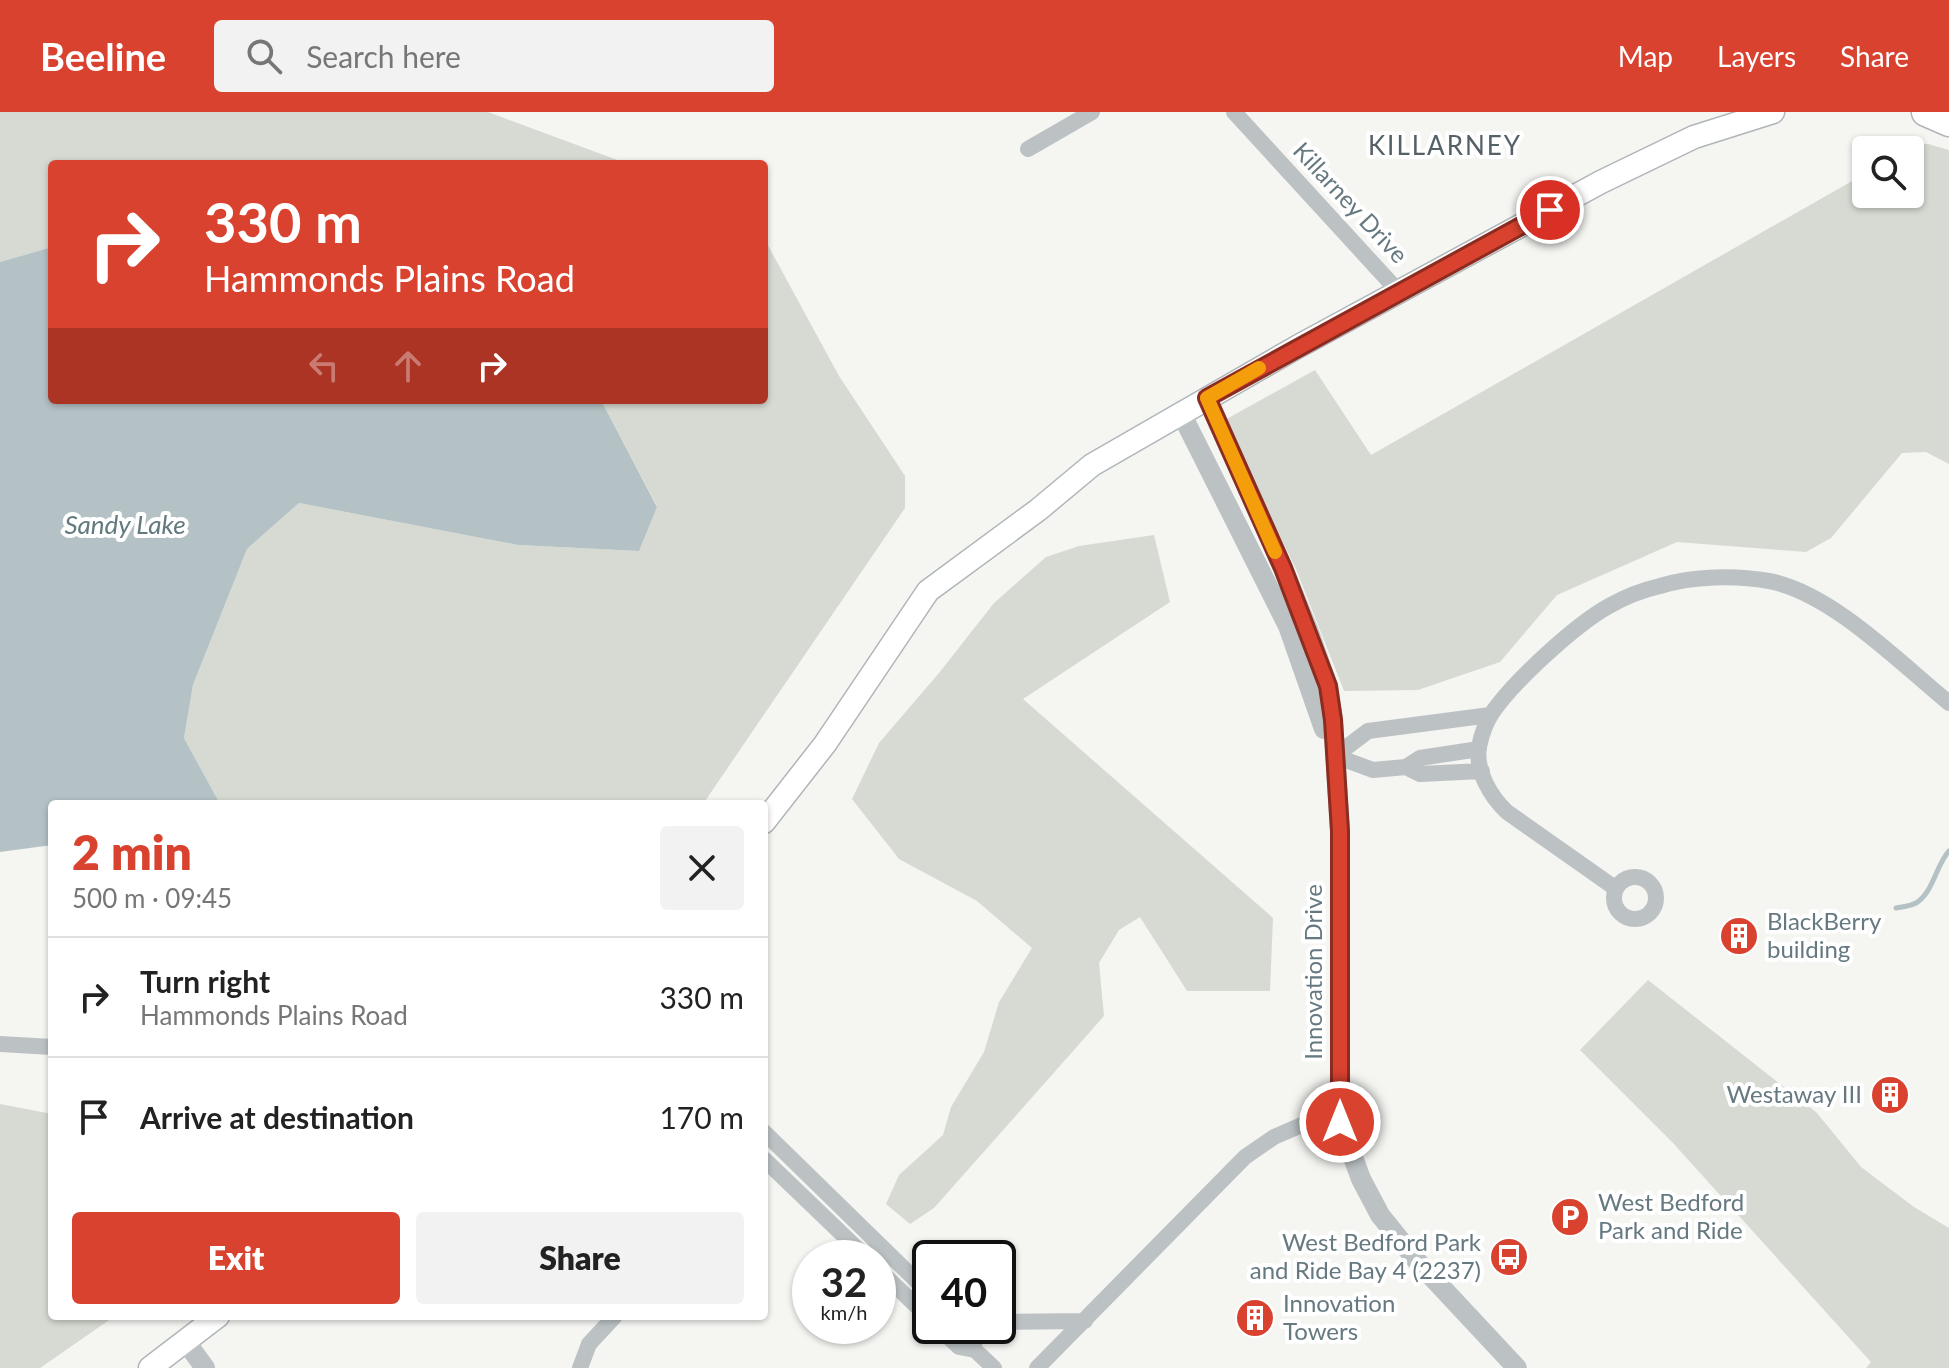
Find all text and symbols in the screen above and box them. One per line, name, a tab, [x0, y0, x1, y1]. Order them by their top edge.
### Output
search box	[214, 20, 774, 92]
text: Beeline	[40, 33, 166, 79]
icon: search	[242, 34, 286, 78]
text: Search here	[306, 38, 461, 74]
text: Map	[1618, 39, 1673, 73]
text: Layers	[1717, 39, 1796, 73]
text: Share	[1840, 39, 1909, 73]
district label: KILLARNEY	[1368, 129, 1522, 161]
street label: Killarney Drive	[1288, 136, 1414, 268]
map controls	[1852, 136, 1924, 208]
button: search	[1852, 136, 1924, 208]
pin	[1516, 176, 1584, 244]
text: 330 m	[204, 188, 362, 255]
icon: arrive	[1528, 188, 1572, 232]
icon: right	[72, 192, 176, 296]
text: Hammonds Plains Road	[204, 256, 575, 300]
icon: left	[302, 344, 346, 388]
icon: ahead	[386, 344, 430, 388]
icon: right	[470, 344, 514, 388]
water label: Sandy Lake	[64, 508, 186, 540]
text: 2 min	[72, 823, 192, 880]
button: close	[660, 826, 744, 910]
text: 500 m · 09:45	[72, 882, 232, 914]
street label: Innovation Drive	[1298, 884, 1327, 1060]
place label: BlackBerry building	[1767, 906, 1882, 963]
building icon: BlackBerry building	[1718, 915, 1760, 957]
text: Turn right	[140, 963, 270, 999]
icon: right	[72, 975, 116, 1019]
text: 330 m	[659, 979, 744, 1015]
text: Hammonds Plains Road	[140, 999, 408, 1031]
building icon: Westaway III	[1869, 1074, 1911, 1116]
place label: Westaway III	[1727, 1079, 1862, 1108]
position arrow	[1298, 1080, 1382, 1164]
icon: arrive	[72, 1095, 116, 1139]
text: Arrive at destination	[140, 1099, 414, 1135]
text: 170 m	[659, 1099, 744, 1135]
place label: West Bedford Park and Ride	[1598, 1187, 1744, 1244]
parking icon: West Bedford Park and Ride	[1549, 1196, 1591, 1238]
button: Exit	[72, 1212, 400, 1304]
button: Share	[416, 1212, 744, 1304]
place label: West Bedford Park and Ride Bay 4 (2237)	[1250, 1227, 1482, 1284]
bus stop icon: West Bedford Park and Ride Bay 4 (2237)	[1488, 1236, 1530, 1278]
speed limit sign: 40	[912, 1240, 1016, 1344]
text: 32	[821, 1258, 867, 1306]
place label: Innovation Towers	[1283, 1288, 1395, 1345]
building icon: Innovation Towers	[1234, 1297, 1276, 1339]
text: km/h	[821, 1300, 867, 1324]

